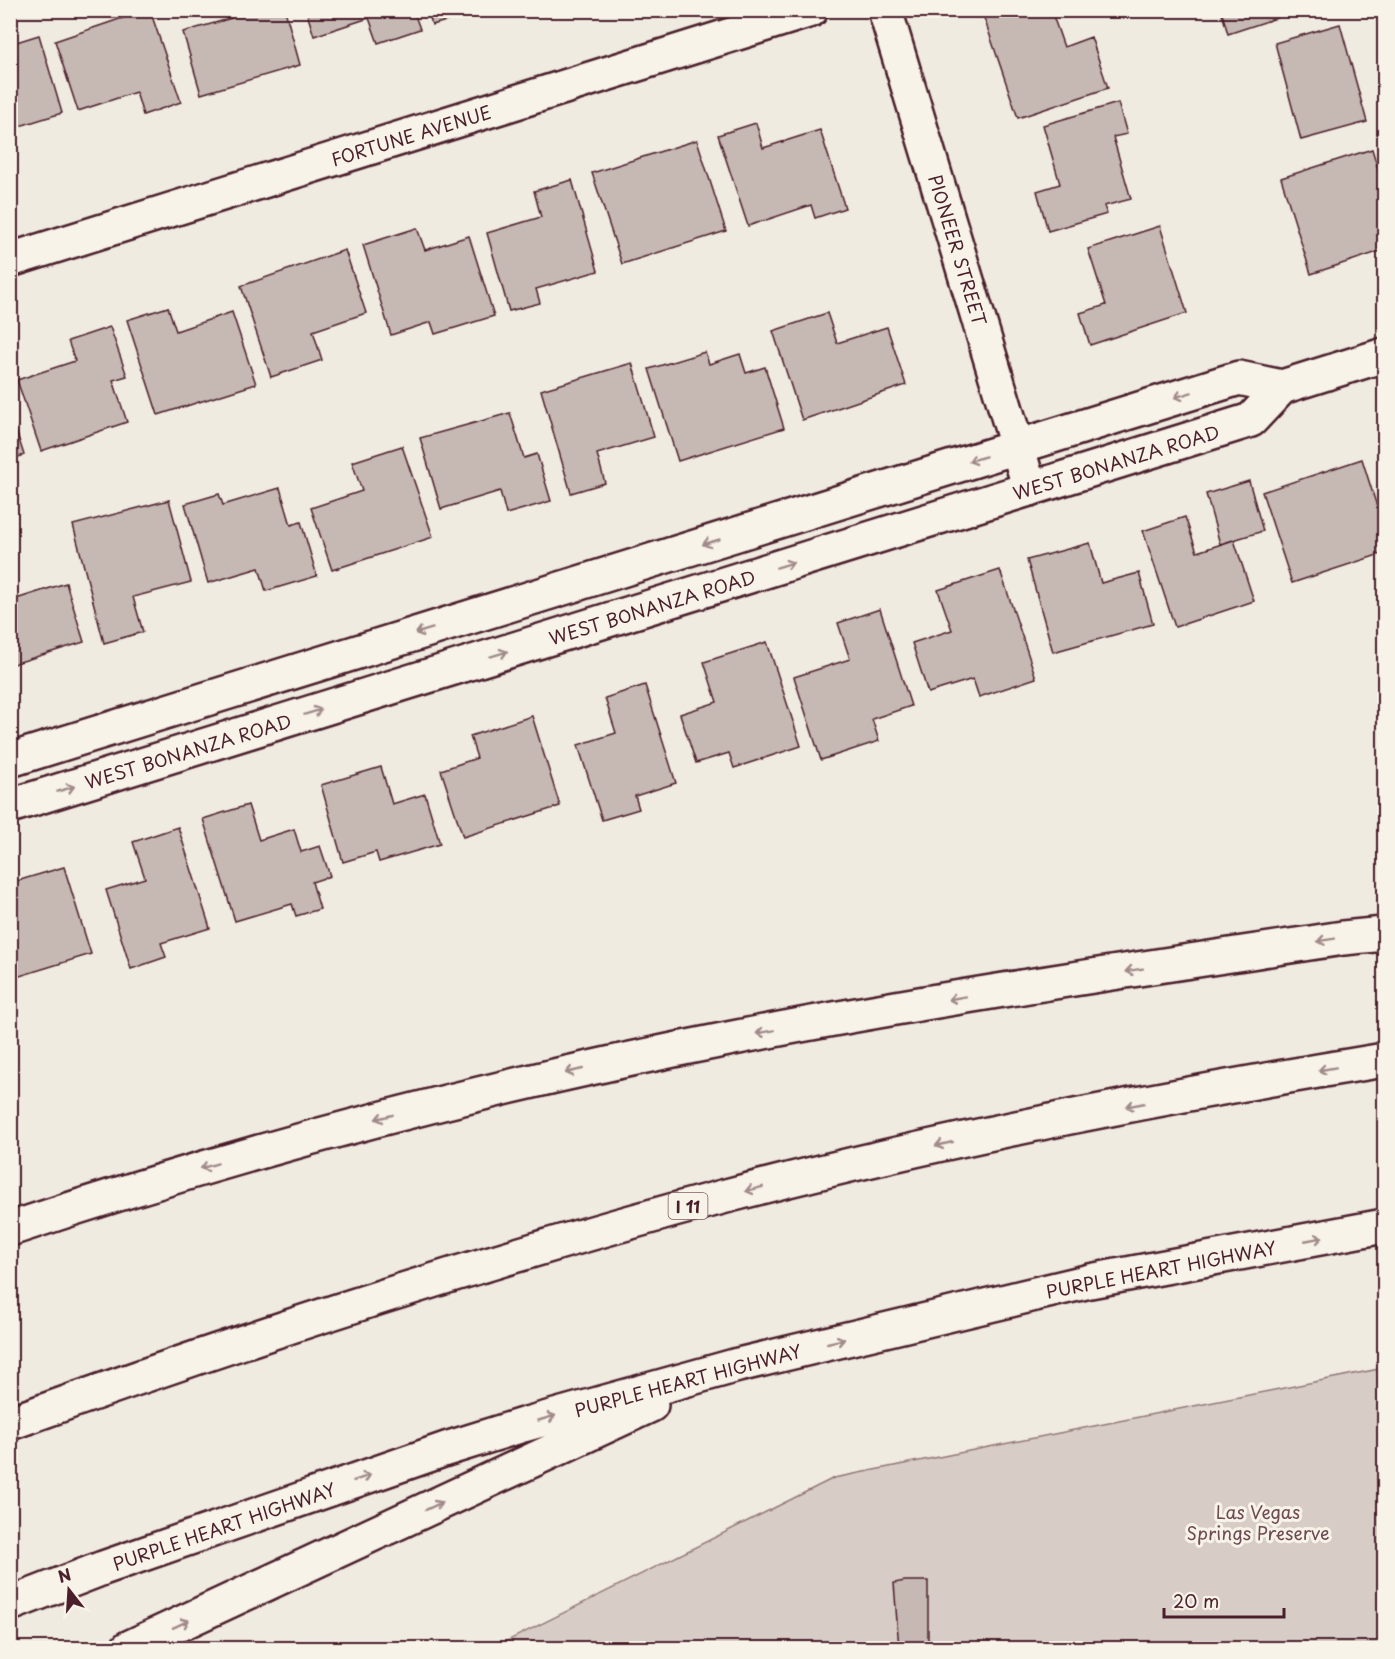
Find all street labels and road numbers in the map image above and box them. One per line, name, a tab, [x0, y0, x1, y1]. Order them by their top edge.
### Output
street label: FORTUNE AVENUE	[328, 98, 494, 172]
street label: PIONEER STREET	[922, 171, 994, 329]
street label: WEST BONANZA ROAD	[1009, 418, 1223, 506]
street label: WEST BONANZA ROAD	[545, 563, 759, 651]
street label: WEST BONANZA ROAD	[81, 707, 295, 795]
road number: I 11	[668, 1193, 708, 1219]
street label: PURPLE HEART HIGHWAY	[1044, 1233, 1279, 1305]
street label: PURPLE HEART HIGHWAY	[571, 1337, 805, 1423]
street label: PURPLE HEART HIGHWAY	[109, 1475, 339, 1577]

